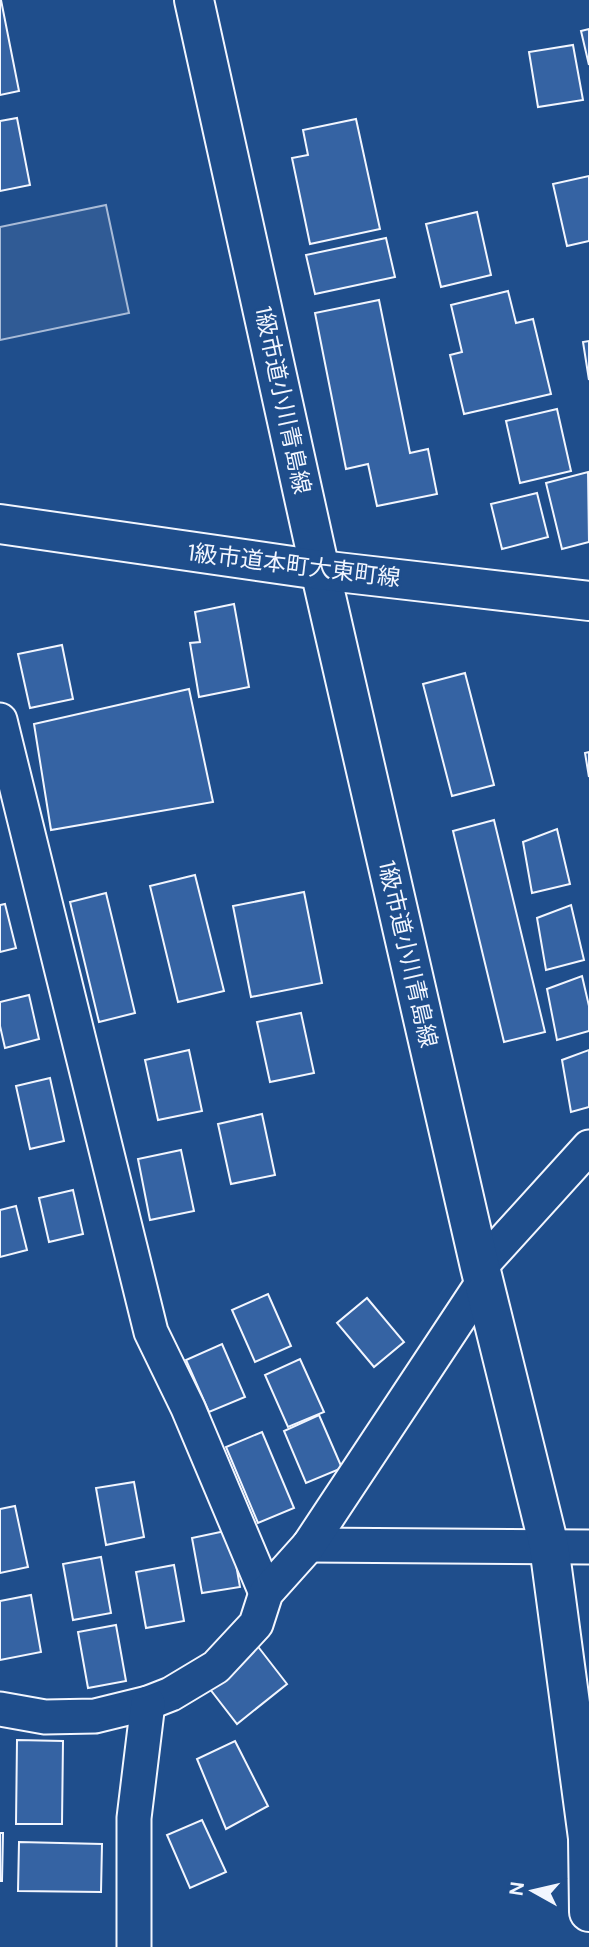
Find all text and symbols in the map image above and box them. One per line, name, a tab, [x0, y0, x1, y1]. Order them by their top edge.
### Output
street label: 1級市道小川青島線	[248, 303, 318, 497]
street label: 1級市道本町大東町線	[186, 537, 402, 593]
street label: 1級市道小川青島線	[372, 857, 444, 1051]
north arrow	[498, 1856, 568, 1926]
text: N	[503, 1880, 530, 1897]

